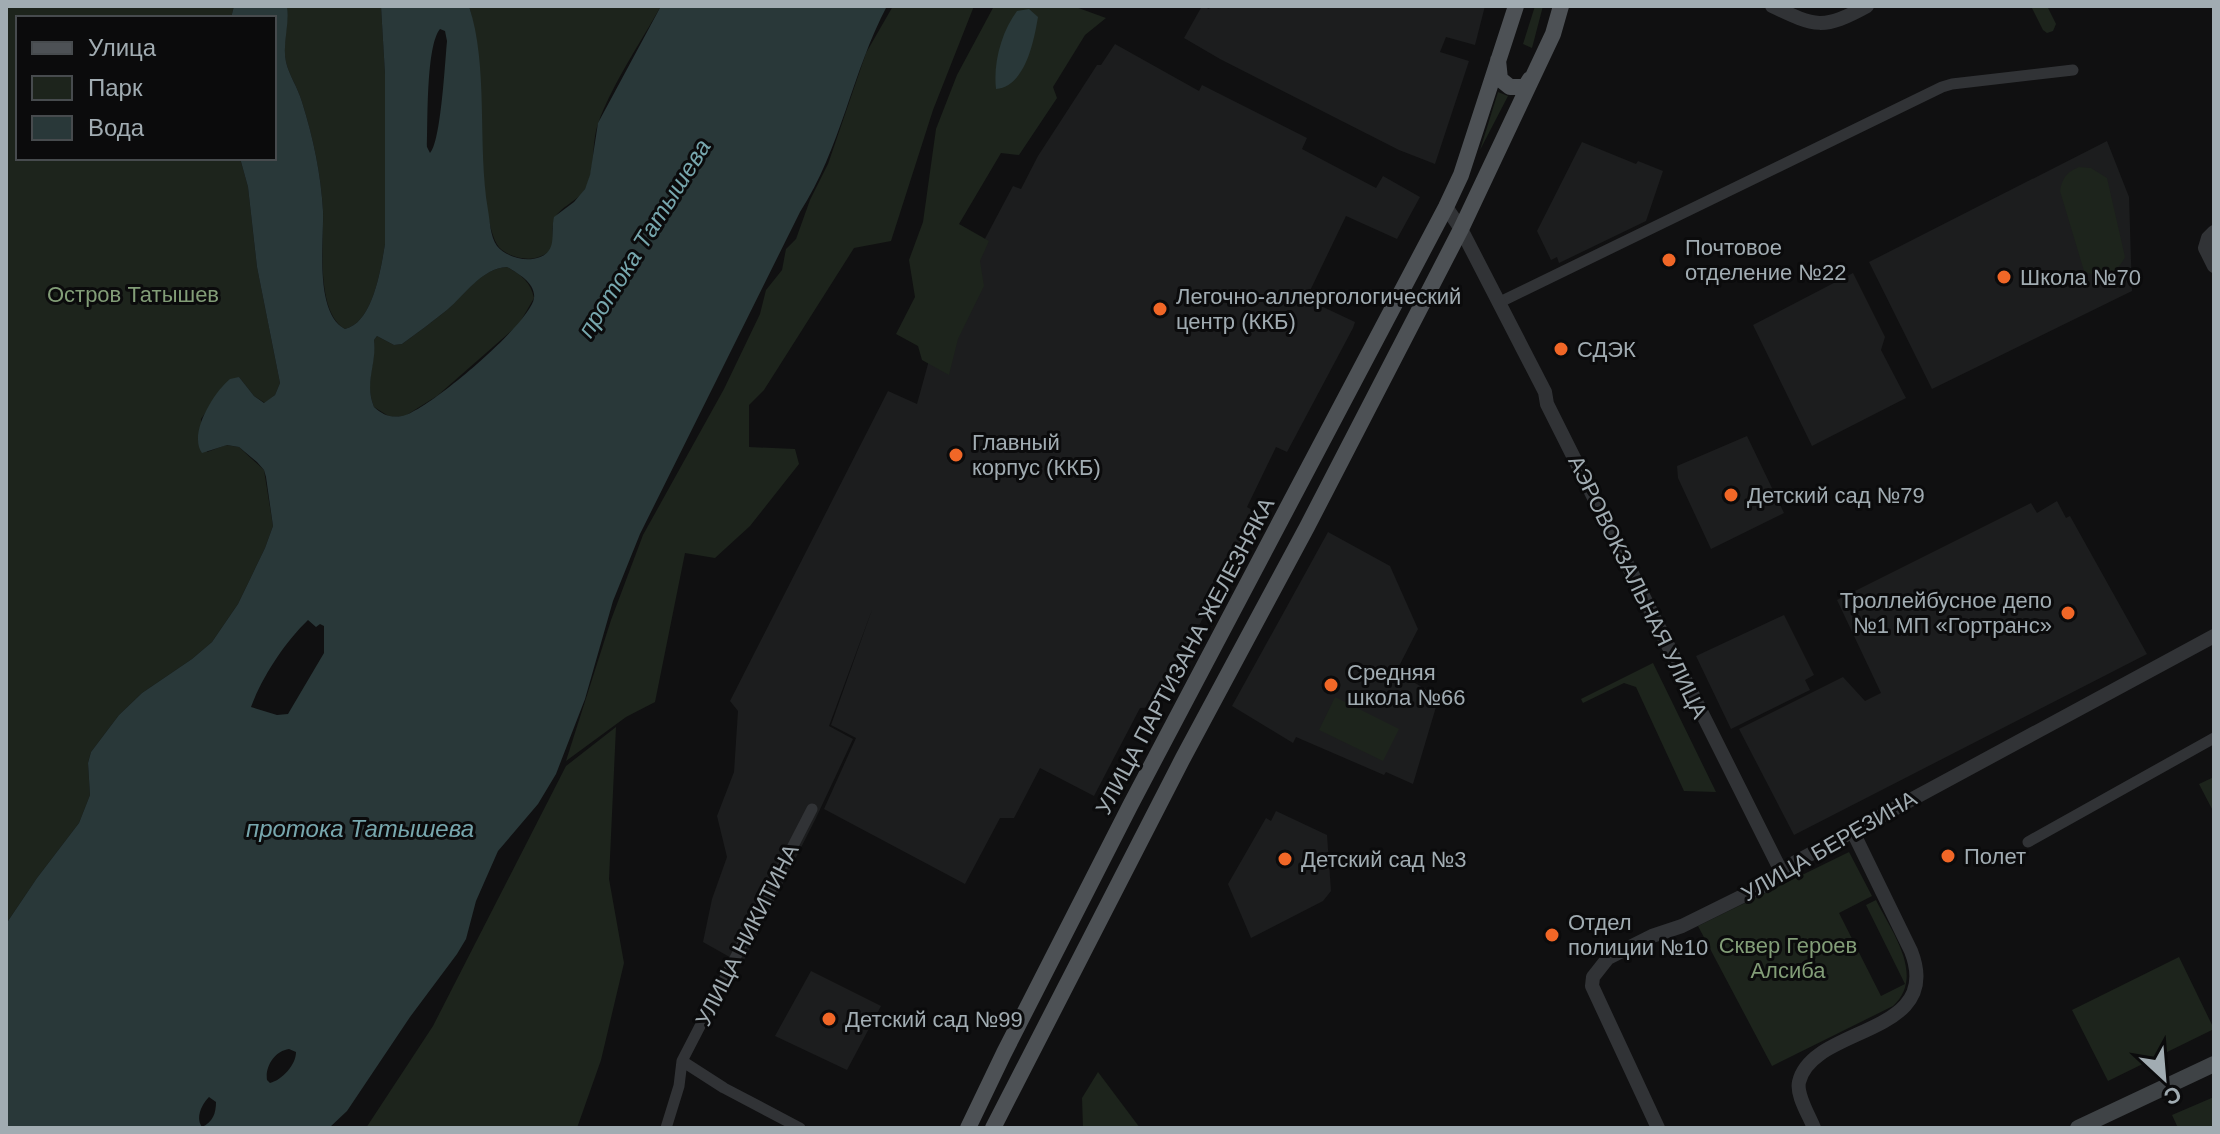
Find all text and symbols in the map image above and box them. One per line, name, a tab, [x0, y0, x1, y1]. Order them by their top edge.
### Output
legend	[16, 16, 276, 160]
text: Улица	[88, 34, 157, 61]
text: Парк	[88, 74, 143, 101]
text: Вода	[88, 114, 145, 141]
water label: протока Татышева	[572, 134, 716, 342]
place label: Почтовое отделение №22	[1685, 235, 1846, 285]
marker: Почтовое отделение №22	[1660, 251, 1678, 269]
place label: Школа №70	[2020, 265, 2141, 290]
marker: Школа №70	[1995, 268, 2013, 286]
park label: Остров Татышев	[47, 282, 219, 307]
place label: Легочно-аллергологический центр (ККБ)	[1176, 284, 1461, 334]
marker: Легочно-аллергологический центр (ККБ)	[1151, 300, 1169, 318]
place label: СДЭК	[1577, 337, 1636, 362]
marker: СДЭК	[1552, 340, 1570, 358]
place label: Главный корпус (ККБ)	[972, 430, 1101, 480]
marker: Главный корпус (ККБ)	[947, 446, 965, 464]
street label: АЭРОВОКЗАЛЬНАЯ УЛИЦА	[1563, 452, 1713, 723]
place label: Детский сад №79	[1747, 483, 1925, 508]
marker: Детский сад №79	[1722, 486, 1740, 504]
street label: УЛИЦА ПАРТИЗАНА ЖЕЛЕЗНЯКА	[1091, 493, 1279, 819]
place label: Троллейбусное депо №1 МП «Гортранс»	[1840, 588, 2052, 638]
marker: Троллейбусное депо №1 МП «Гортранс»	[2059, 604, 2077, 622]
place label: Средняя школа №66	[1347, 660, 1466, 710]
marker: Средняя школа №66	[1322, 676, 1340, 694]
street label: УЛИЦА БЕРЕЗИНА	[1737, 785, 1921, 906]
water label: протока Татышева	[246, 815, 474, 842]
street label: УЛИЦА НИКИТИНА	[690, 840, 804, 1030]
place label: Полет	[1964, 844, 2026, 869]
place label: Детский сад №3	[1301, 847, 1467, 872]
marker: Полет	[1939, 847, 1957, 865]
marker: Детский сад №3	[1276, 850, 1294, 868]
place label: Отдел полиции №10	[1568, 910, 1708, 960]
marker: Отдел полиции №10	[1543, 926, 1561, 944]
park label: Сквер Героев Алсиба	[1719, 933, 1857, 983]
place label: Детский сад №99	[845, 1007, 1023, 1032]
marker: Детский сад №99	[820, 1010, 838, 1028]
north arrow	[2124, 1038, 2204, 1118]
text: С	[2160, 1081, 2185, 1110]

